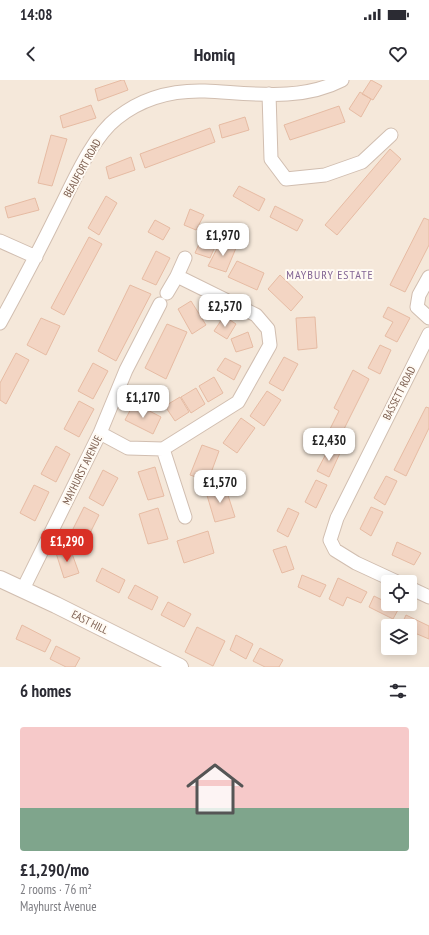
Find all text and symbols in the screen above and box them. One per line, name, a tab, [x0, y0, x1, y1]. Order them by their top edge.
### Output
text: 14:08	[20, 5, 52, 24]
icon: back	[20, 43, 42, 65]
text: Homiq	[194, 43, 235, 66]
icon: heart	[387, 43, 409, 65]
street label: BEAUFORT ROAD	[60, 136, 104, 200]
pin: £1,970	[190, 223, 256, 257]
text: £1,970	[206, 227, 240, 244]
district label: MAYBURY ESTATE	[286, 267, 374, 282]
pin: £2,570	[192, 294, 258, 328]
text: £2,570	[208, 298, 242, 315]
street label: BASSETT ROAD	[380, 364, 419, 422]
pin: £1,170	[110, 385, 176, 419]
text: £1,170	[126, 389, 160, 406]
pin: £2,430	[296, 428, 362, 462]
text: £2,430	[312, 432, 346, 449]
street label: MAYHURST AVENUE	[59, 433, 105, 507]
pin: £1,570	[187, 470, 253, 504]
text: £1,570	[203, 474, 237, 491]
pin: £1,290	[34, 529, 100, 563]
text: £1,290	[50, 533, 84, 550]
map controls	[381, 575, 417, 655]
button: locate	[381, 575, 417, 611]
street label: EAST HILL	[69, 607, 111, 637]
button: layers	[381, 619, 417, 655]
text: 6 homes	[20, 680, 71, 702]
icon: filters	[387, 680, 409, 702]
icon: home	[179, 753, 251, 825]
text: £1,290/mo	[20, 859, 89, 881]
text: 2 rooms · 76 m²	[20, 881, 92, 898]
text: Mayhurst Avenue	[20, 898, 97, 915]

